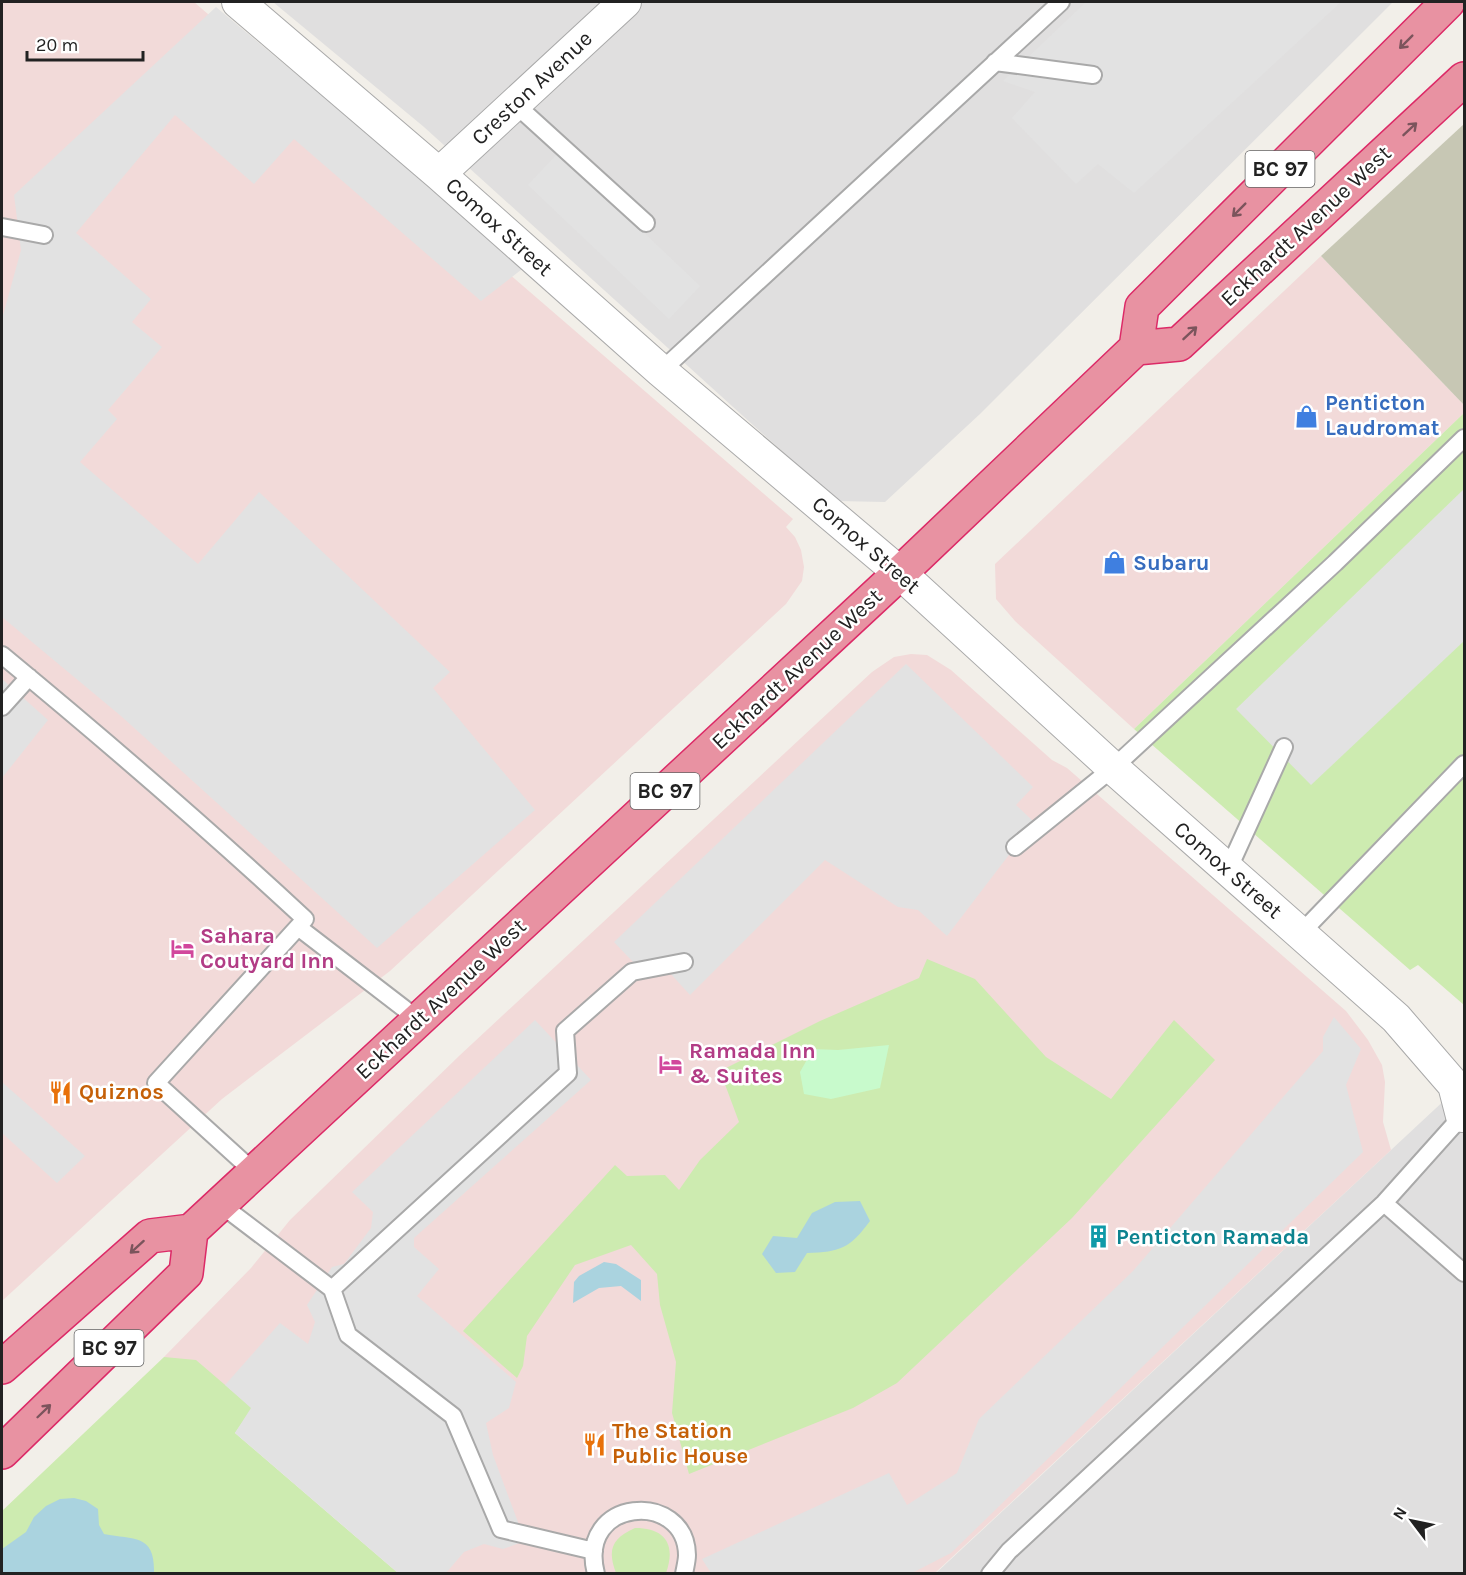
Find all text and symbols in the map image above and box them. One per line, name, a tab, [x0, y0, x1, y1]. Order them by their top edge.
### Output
scale bar	[27, 24, 142, 62]
street label: Creston Avenue	[466, 25, 598, 151]
text: 20 m	[36, 34, 78, 56]
one-way arrow	[1399, 35, 1414, 50]
one-way arrow	[1402, 122, 1417, 136]
street label: Eckhardt Avenue West	[1215, 140, 1397, 312]
road number: BC 97	[1246, 151, 1314, 187]
street label: Comox Street	[440, 172, 558, 282]
one-way arrow	[1231, 203, 1246, 217]
one-way arrow	[1182, 326, 1197, 340]
place label: Penticton Laudromat	[1325, 390, 1440, 441]
shop icon: Penticton Laudromat	[1294, 403, 1320, 429]
street label: Comox Street	[807, 491, 925, 599]
shop icon: Subaru	[1102, 550, 1128, 576]
place label: Subaru	[1133, 550, 1210, 576]
street label: Eckhardt Avenue West	[706, 583, 888, 755]
road number: BC 97	[630, 773, 700, 809]
street label: Comox Street	[1169, 816, 1287, 924]
street label: Eckhardt Avenue West	[350, 913, 532, 1085]
place label: Sahara Coutyard Inn	[200, 923, 335, 974]
hotel icon: Sahara Coutyard Inn	[169, 936, 195, 962]
place label: Ramada Inn & Suites	[689, 1038, 816, 1089]
hotel icon: Ramada Inn & Suites	[658, 1051, 684, 1077]
restaurant icon: Quiznos	[48, 1079, 74, 1105]
place label: Quiznos	[79, 1079, 164, 1105]
building icon: Penticton Ramada	[1085, 1224, 1111, 1250]
place label: Penticton Ramada	[1116, 1224, 1309, 1250]
one-way arrow	[130, 1240, 145, 1254]
road number: BC 97	[74, 1330, 144, 1366]
one-way arrow	[36, 1404, 51, 1419]
place label: The Station Public House	[612, 1418, 748, 1469]
restaurant icon: The Station Public House	[581, 1431, 607, 1457]
north arrow	[1382, 1491, 1442, 1551]
text: N	[1389, 1503, 1411, 1523]

